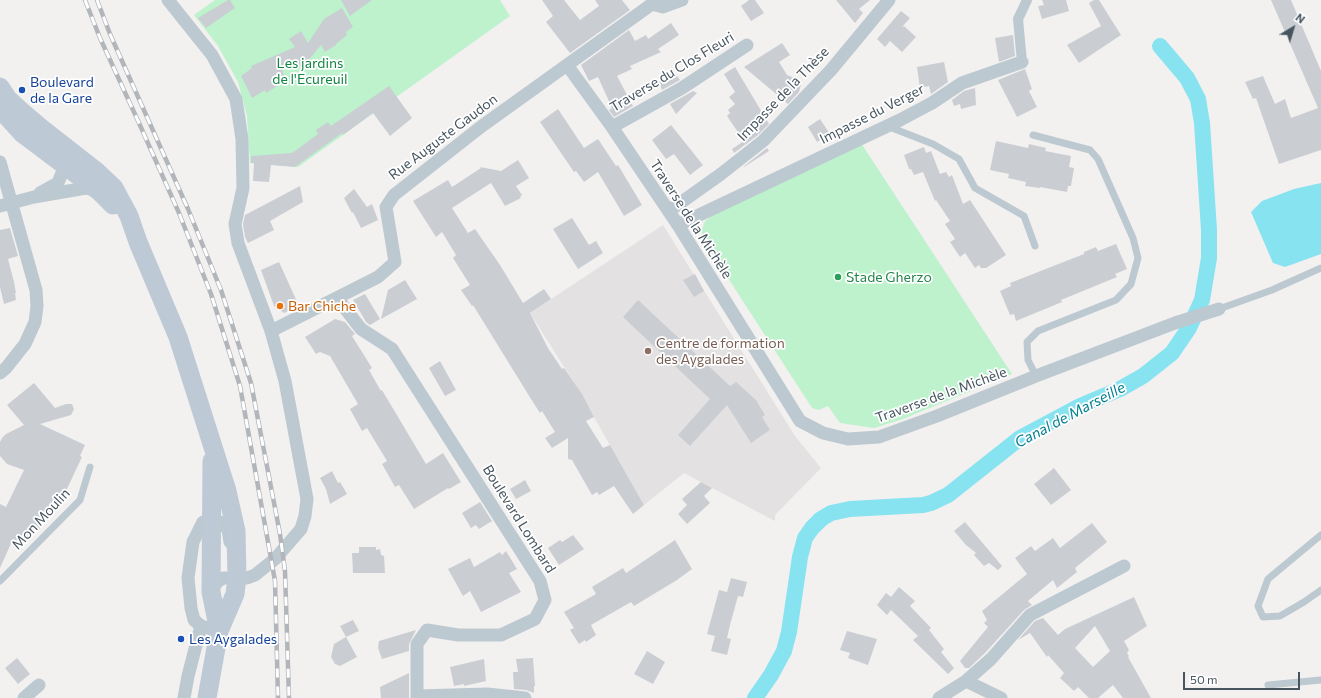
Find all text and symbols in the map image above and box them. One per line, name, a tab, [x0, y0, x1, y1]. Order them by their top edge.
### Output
north arrow	[1273, 8, 1313, 48]
text: N	[1293, 10, 1308, 26]
street label: Traverse du Clos Fleuri	[607, 28, 737, 116]
street label: Impasse de la Thèse	[734, 43, 832, 145]
park label: Les jardins de l'Ecureuil	[272, 55, 348, 88]
place label: Boulevard de la Gare	[30, 74, 94, 106]
street label: Impasse du Verger	[817, 80, 927, 148]
marker: Boulevard de la Gare	[17, 85, 27, 95]
street label: Rue Auguste Gaudon	[385, 91, 501, 183]
street label: Traverse de la Michèle	[646, 156, 736, 282]
place label: Stade Gherzo	[846, 269, 932, 285]
marker: Stade Gherzo	[833, 272, 843, 282]
place label: Bar Chiche	[288, 298, 356, 314]
marker: Bar Chiche	[275, 301, 285, 311]
place label: Centre de formation des Aygalades	[656, 335, 785, 368]
marker: Centre de formation des Aygalades	[643, 346, 653, 356]
street label: Traverse de la Michèle	[873, 363, 1009, 427]
water label: Canal de Marseille	[1012, 378, 1128, 452]
street label: Boulevard Lombard	[479, 462, 559, 576]
street label: Mon Moulin	[9, 485, 73, 553]
place label: Les Aygalades	[189, 631, 277, 647]
marker: Les Aygalades	[176, 634, 186, 644]
scale bar	[1185, 664, 1302, 690]
text: 50 m	[1190, 672, 1218, 686]

